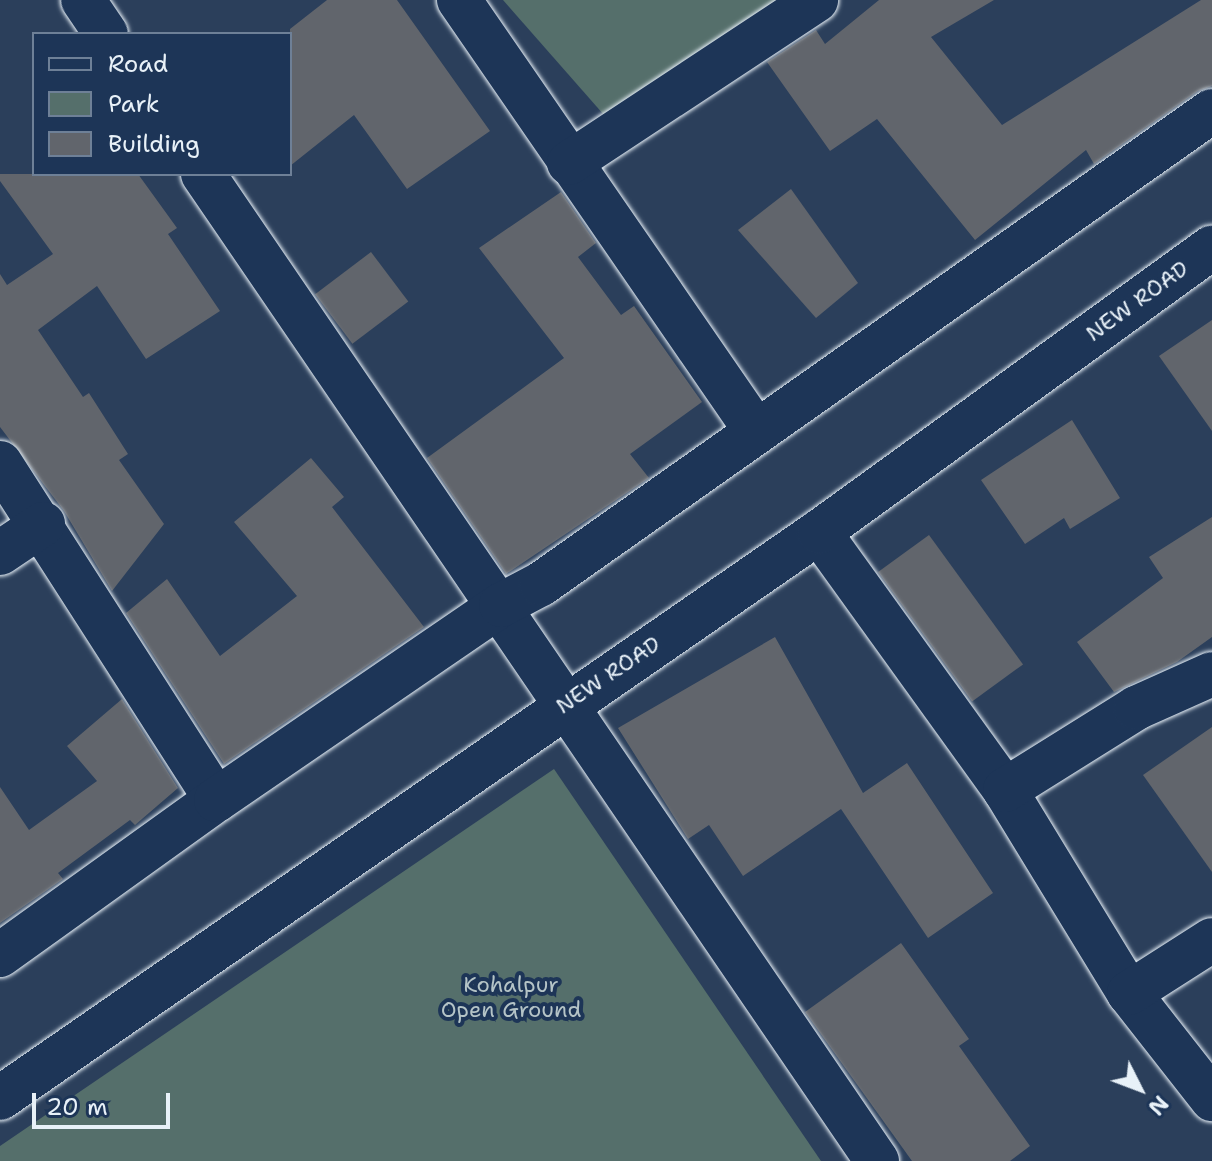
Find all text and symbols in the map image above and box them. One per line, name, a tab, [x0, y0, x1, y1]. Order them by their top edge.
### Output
legend	[32, 32, 292, 176]
text: Road	[108, 48, 168, 80]
text: Park	[108, 88, 160, 120]
text: Building	[108, 128, 200, 160]
street label: NEW ROAD	[1081, 255, 1193, 347]
street label: NEW ROAD	[551, 631, 665, 719]
park label: Kohalpur Open Ground	[441, 971, 581, 1022]
north arrow	[1100, 1049, 1180, 1129]
scale bar	[36, 1077, 174, 1127]
text: N	[1142, 1089, 1175, 1122]
text: 20 m	[46, 1091, 108, 1123]

